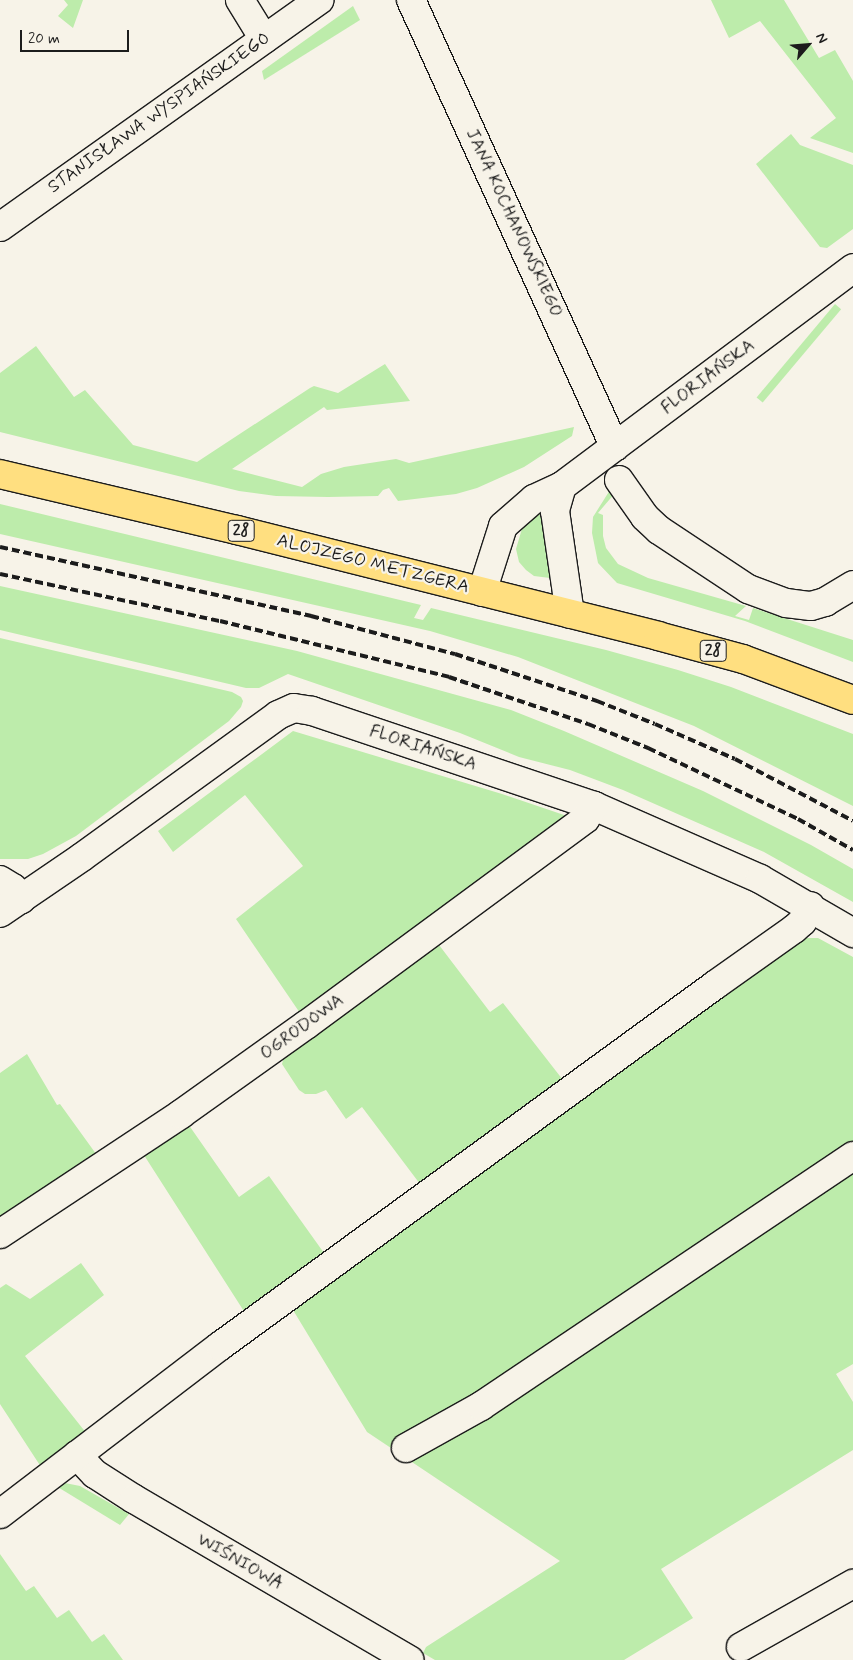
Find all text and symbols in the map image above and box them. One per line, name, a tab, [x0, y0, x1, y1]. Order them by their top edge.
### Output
scale bar	[22, 20, 131, 52]
north arrow	[783, 20, 833, 70]
street label: STANISŁAWA WYSPIAŃSKIEGO	[43, 27, 275, 199]
text: 20 m	[28, 29, 60, 49]
text: N	[811, 30, 831, 46]
street label: JANA KOCHANOWSKIEGO	[459, 121, 569, 325]
street label: FLORIAŃSKA	[657, 335, 759, 419]
road number: 28	[227, 518, 255, 544]
street label: ALOJZEGO METZGERA	[276, 530, 470, 598]
road number: 28	[699, 637, 727, 664]
street label: FLORIAŃSKA	[367, 721, 479, 775]
street label: OGRODOWA	[256, 989, 348, 1065]
street label: WIŚNIOWA	[193, 1529, 287, 1595]

